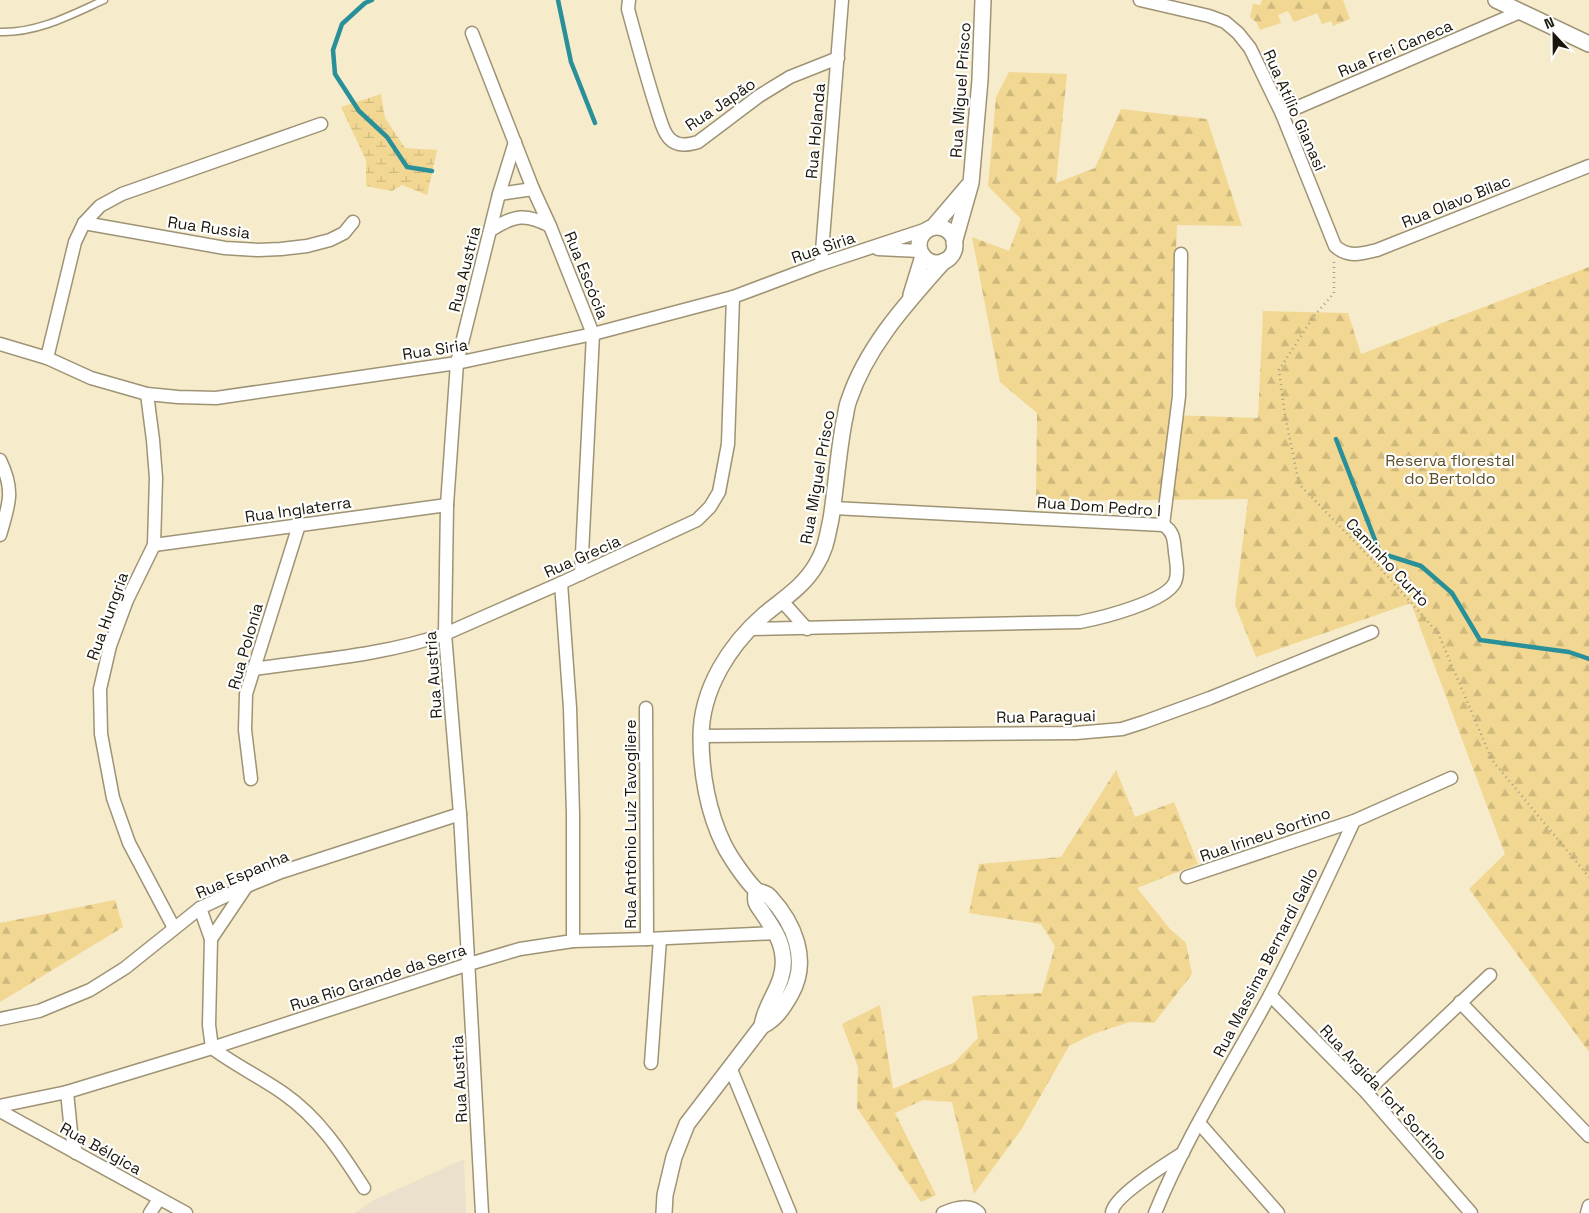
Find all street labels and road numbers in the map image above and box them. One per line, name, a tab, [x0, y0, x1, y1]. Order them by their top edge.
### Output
street label: Rua Frei Caneca	[1335, 15, 1456, 82]
street label: Rua Miguel Prisco	[945, 21, 976, 159]
street label: Rua Atílio Gianasi	[1258, 46, 1331, 174]
street label: Rua Japão	[681, 73, 760, 136]
street label: Rua Holanda	[801, 82, 830, 180]
street label: Rua Olavo Bilac	[1399, 170, 1514, 233]
street label: Rua Russia	[166, 211, 252, 244]
street label: Rua Austria	[444, 224, 485, 314]
street label: Rua Siria	[789, 227, 858, 268]
street label: Rua Escócia	[559, 228, 614, 322]
street label: Rua Siria	[401, 334, 469, 365]
street label: Rua Miguel Prisco	[795, 408, 840, 546]
street label: Rua Inglaterra	[243, 492, 353, 527]
street label: Rua Dom Pedro I	[1036, 492, 1162, 521]
street label: Caminho Curto	[1341, 514, 1434, 611]
street label: Rua Grecia	[541, 530, 624, 583]
street label: Rua Hungria	[82, 569, 133, 663]
street label: Rua Polonia	[223, 600, 268, 692]
street label: Rua Austria	[420, 631, 447, 719]
street label: Rua Paraguai	[996, 705, 1096, 728]
street label: Rua Antônio Luiz Tavogliere	[620, 719, 641, 929]
street label: Rua Irineu Sortino	[1197, 802, 1333, 867]
street label: Rua Espanha	[193, 845, 292, 903]
street label: Rua Massima Bernardi Gallo	[1208, 864, 1323, 1061]
street label: Rua Rio Grande da Serra	[287, 939, 469, 1016]
street label: Rua Argida Tort Sortino	[1315, 1020, 1452, 1165]
street label: Rua Austria	[447, 1035, 472, 1123]
street label: Rua Bélgica	[56, 1117, 145, 1179]

